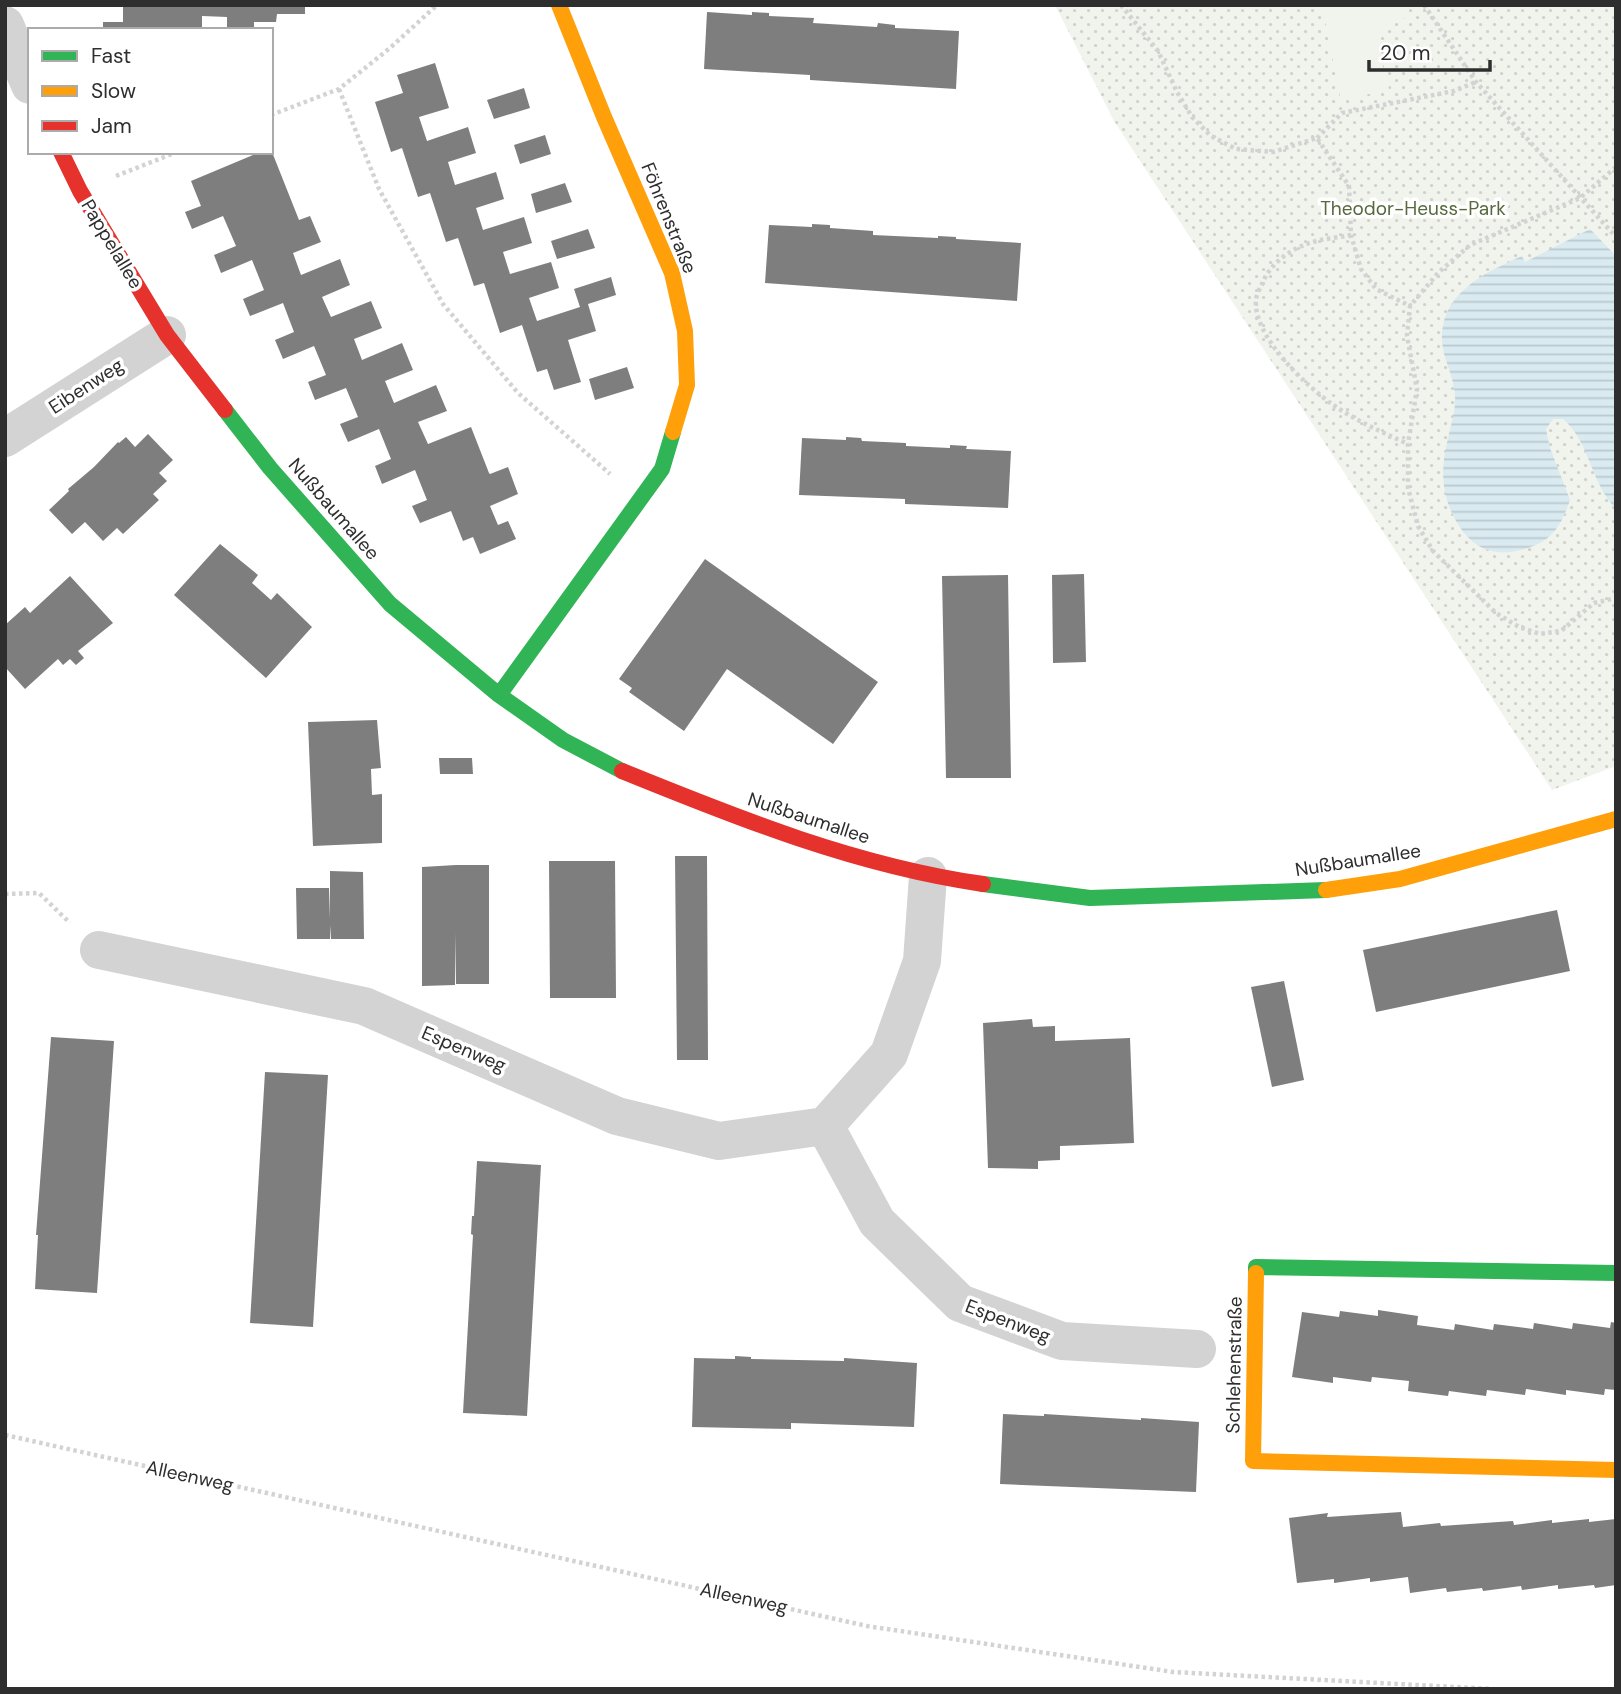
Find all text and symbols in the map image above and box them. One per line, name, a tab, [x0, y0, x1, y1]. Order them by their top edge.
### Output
legend	[28, 28, 273, 154]
scale bar	[1369, 28, 1490, 72]
text: 20 m	[1380, 39, 1431, 67]
text: Fast	[91, 42, 131, 70]
text: Slow	[91, 77, 136, 105]
text: Jam	[91, 112, 132, 140]
street label: Föhrenstraße	[635, 159, 703, 277]
street label: Pappelallee	[75, 195, 149, 293]
park label: Theodor-Heuss-Park	[1320, 196, 1506, 221]
street label: Eibenweg	[44, 352, 129, 419]
street label: Nußbaumallee	[283, 453, 385, 565]
street label: Nußbaumallee	[745, 786, 873, 850]
street label: Nußbaumallee	[1293, 838, 1423, 882]
street label: Espenweg	[418, 1020, 510, 1078]
street label: Espenweg	[962, 1293, 1055, 1349]
street label: Schlehenstraße	[1220, 1296, 1248, 1434]
street label: Alleenweg	[144, 1455, 237, 1498]
street label: Alleenweg	[698, 1577, 791, 1620]

